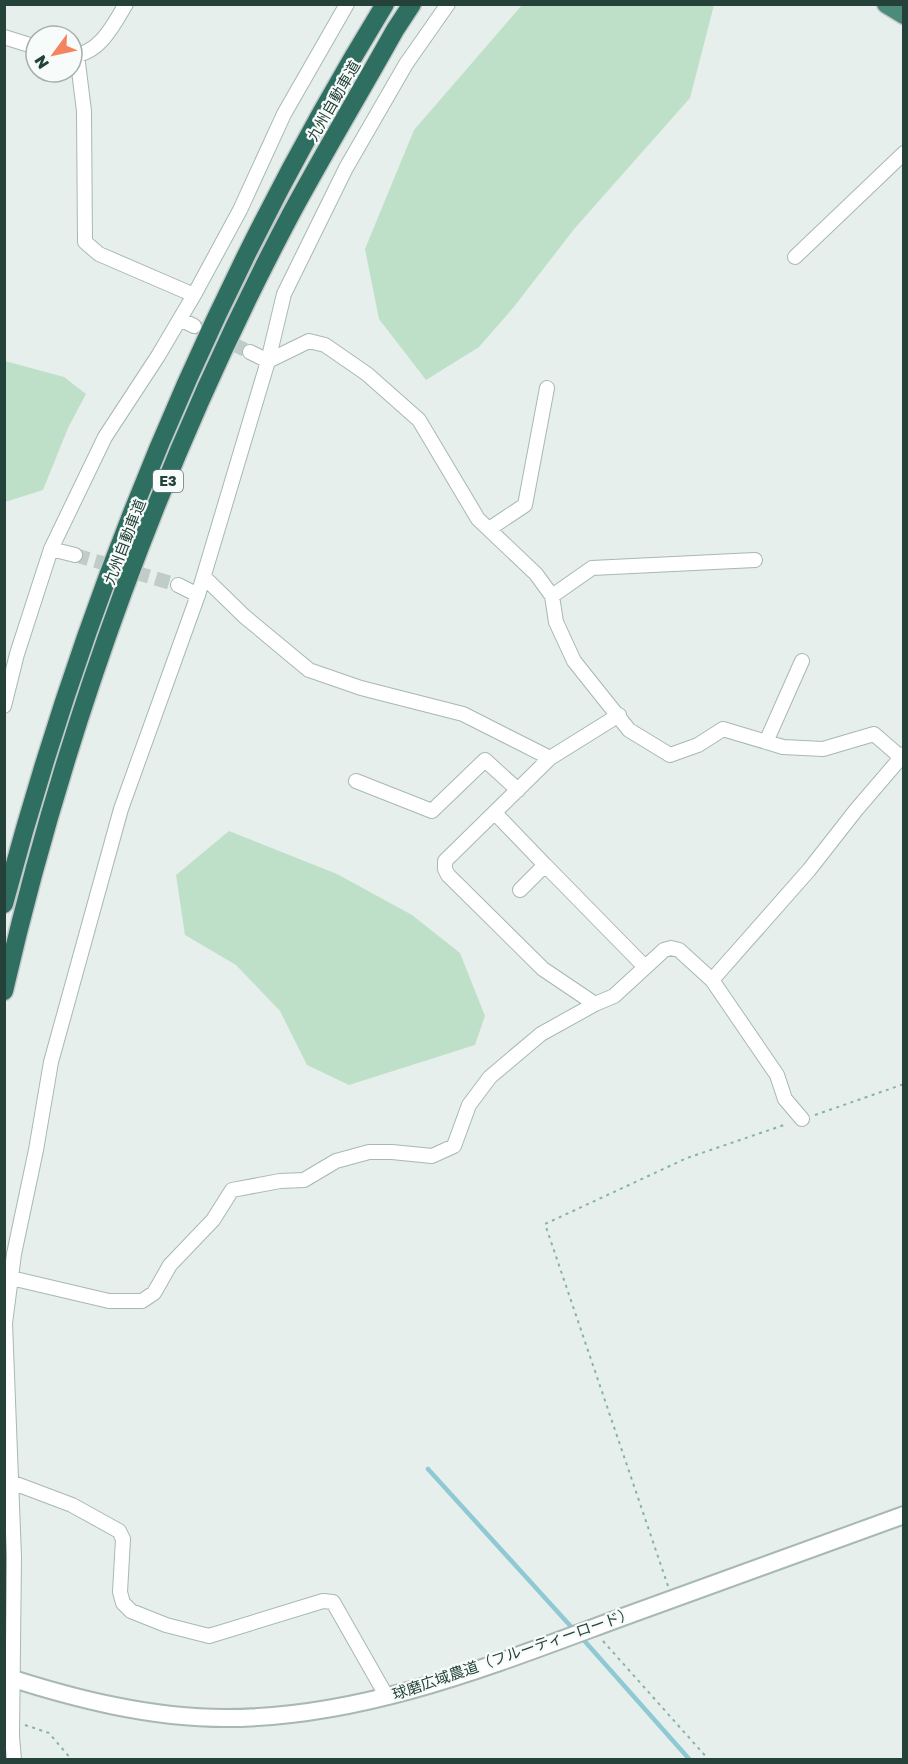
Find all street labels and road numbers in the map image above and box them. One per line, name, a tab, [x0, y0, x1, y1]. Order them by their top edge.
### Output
street label: 九州自動車道	[303, 57, 363, 144]
road number: E3	[153, 470, 183, 492]
street label: 九州自動車道	[100, 496, 149, 587]
street label: 球磨広域農道（フルーティーロード）	[390, 1603, 636, 1703]

